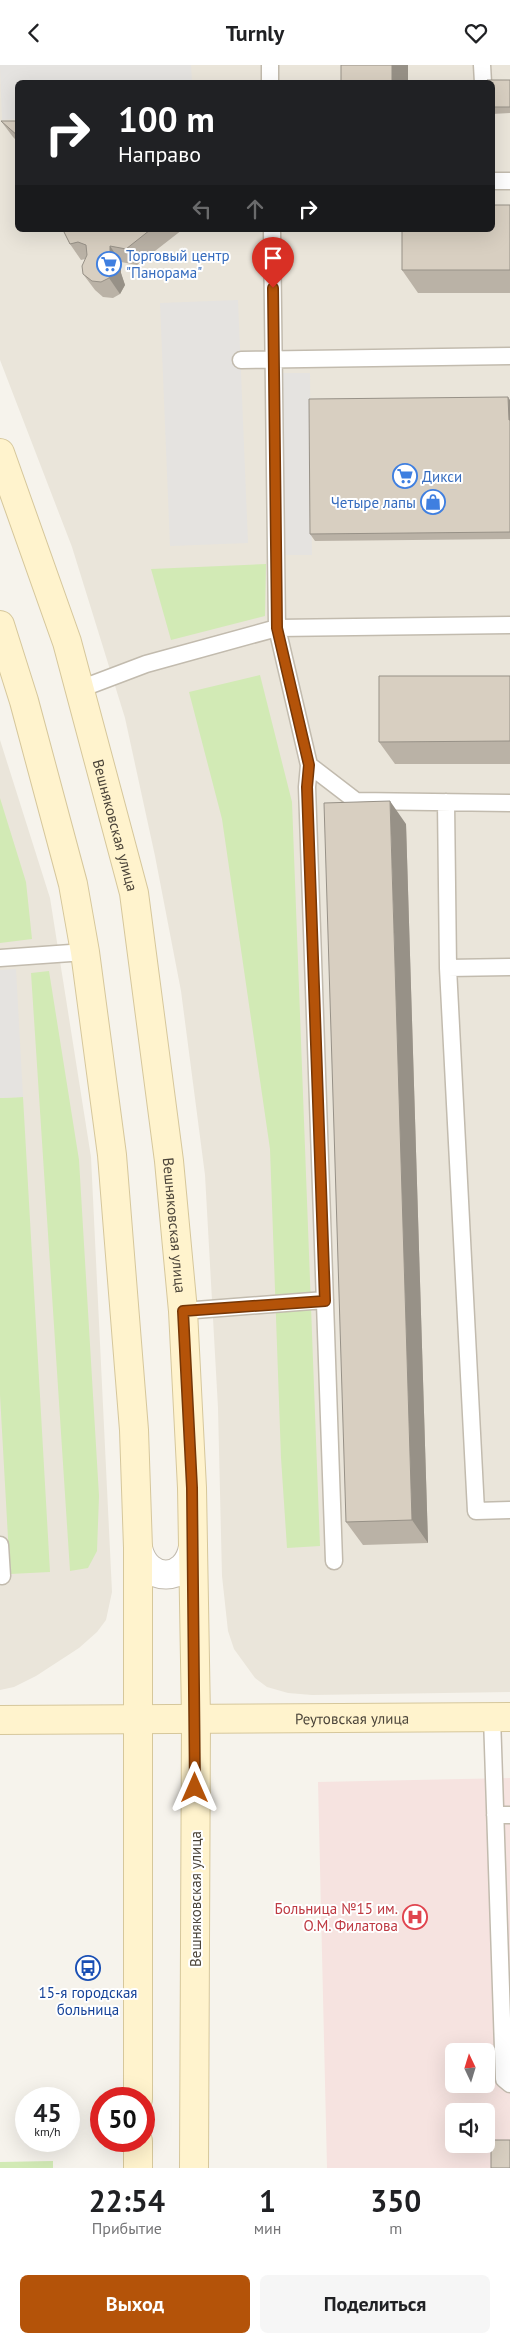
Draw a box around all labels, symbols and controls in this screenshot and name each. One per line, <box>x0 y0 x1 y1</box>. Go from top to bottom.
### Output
icon: back <box>20 19 48 47</box>
text: Turnly <box>226 19 284 47</box>
icon: heart <box>462 19 490 47</box>
text: 100 m <box>118 96 215 142</box>
icon: right <box>35 100 100 165</box>
text: Направо <box>118 140 201 168</box>
icon: left <box>188 195 216 223</box>
icon: ahead <box>241 195 269 223</box>
icon: right <box>294 195 322 223</box>
pin <box>252 237 294 288</box>
icon: arrive <box>259 244 287 272</box>
place label: Торговый центр "Панорама" <box>126 246 230 282</box>
supermarket icon: Торговый центр "Панорама" <box>96 251 122 277</box>
supermarket icon: Дикси <box>392 463 418 489</box>
place label: Дикси <box>422 467 462 486</box>
shop icon: Четыре лапы <box>420 489 446 515</box>
place label: Четыре лапы <box>331 493 416 512</box>
street label: Вешняковская улица <box>89 757 143 893</box>
street label: Вешняковская улица <box>159 1157 191 1294</box>
street label: Реутовская улица <box>295 1708 409 1728</box>
position arrow <box>168 1761 220 1813</box>
street label: Вешняковская улица <box>186 1831 205 1967</box>
place label: Больница №15 им. О.М. Филатова <box>275 1899 398 1935</box>
hospital icon: Больница №15 им. О.М. Филатова <box>402 1904 428 1930</box>
bus stop icon: 15-я городская больница <box>75 1955 101 1981</box>
place label: 15-я городская больница <box>39 1983 137 2019</box>
north arrow <box>445 2043 495 2093</box>
map controls <box>445 2043 495 2153</box>
speed limit sign: 50 <box>90 2087 155 2152</box>
text: 45 <box>33 2097 62 2129</box>
button: sound <box>445 2103 495 2153</box>
text: km/h <box>34 2124 61 2139</box>
text: 22:54 <box>89 2181 165 2220</box>
text: 1 <box>259 2181 276 2220</box>
text: 350 <box>370 2181 421 2220</box>
text: Прибытие <box>92 2218 162 2238</box>
text: мин <box>254 2218 281 2238</box>
text: m <box>389 2218 402 2238</box>
button: Выход <box>20 2275 250 2333</box>
button: Поделиться <box>260 2275 490 2333</box>

